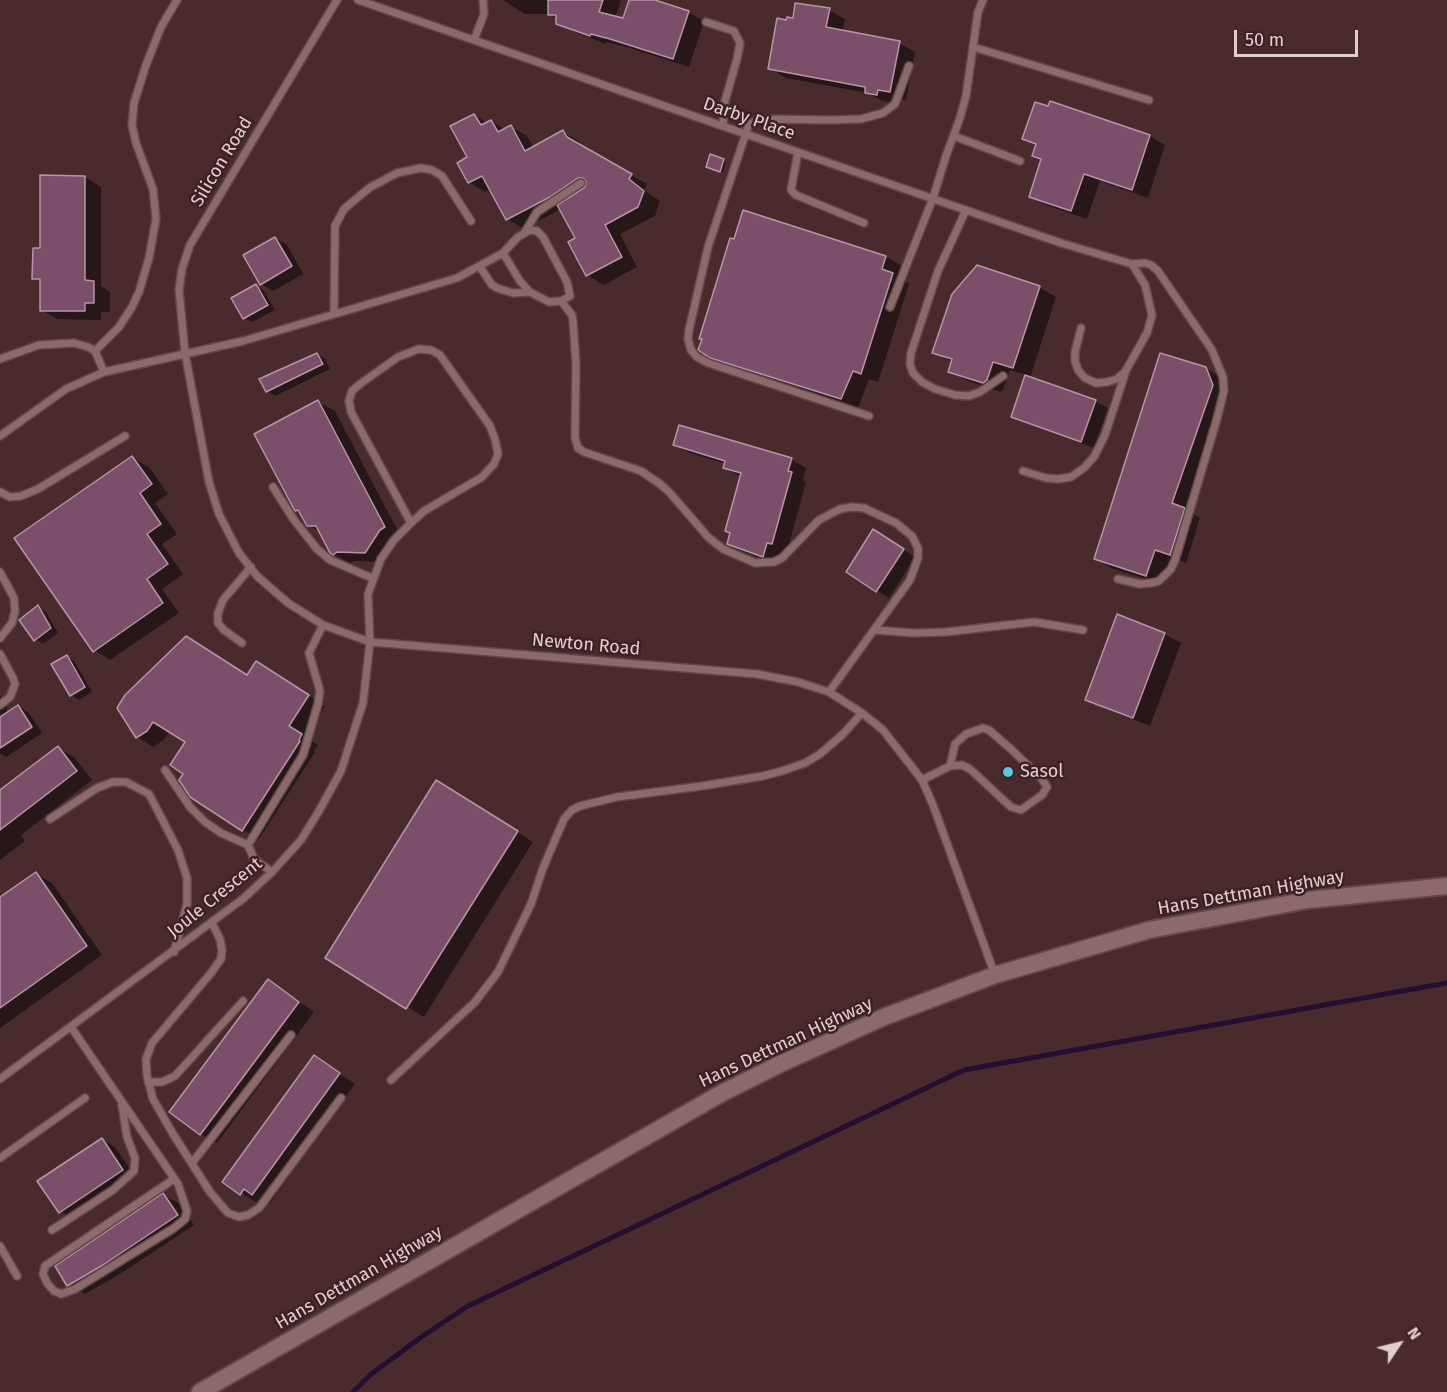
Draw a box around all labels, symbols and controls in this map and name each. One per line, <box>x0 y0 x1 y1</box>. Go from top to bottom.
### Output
scale bar <box>1237 18 1362 56</box>
text: 50 m <box>1245 29 1284 51</box>
street label: Darby Place <box>700 93 798 145</box>
street label: Silicon Road <box>187 113 257 211</box>
street label: Newton Road <box>531 630 641 660</box>
place label: Sasol <box>1020 761 1064 783</box>
marker: Sasol <box>1001 765 1015 779</box>
street label: Joule Crescent <box>163 853 267 943</box>
street label: Hans Dettman Highway <box>1156 866 1346 920</box>
street label: Hans Dettman Highway <box>696 993 876 1093</box>
street label: Hans Dettman Highway <box>272 1221 446 1335</box>
north arrow <box>1369 1314 1429 1374</box>
text: N <box>1403 1324 1425 1343</box>

